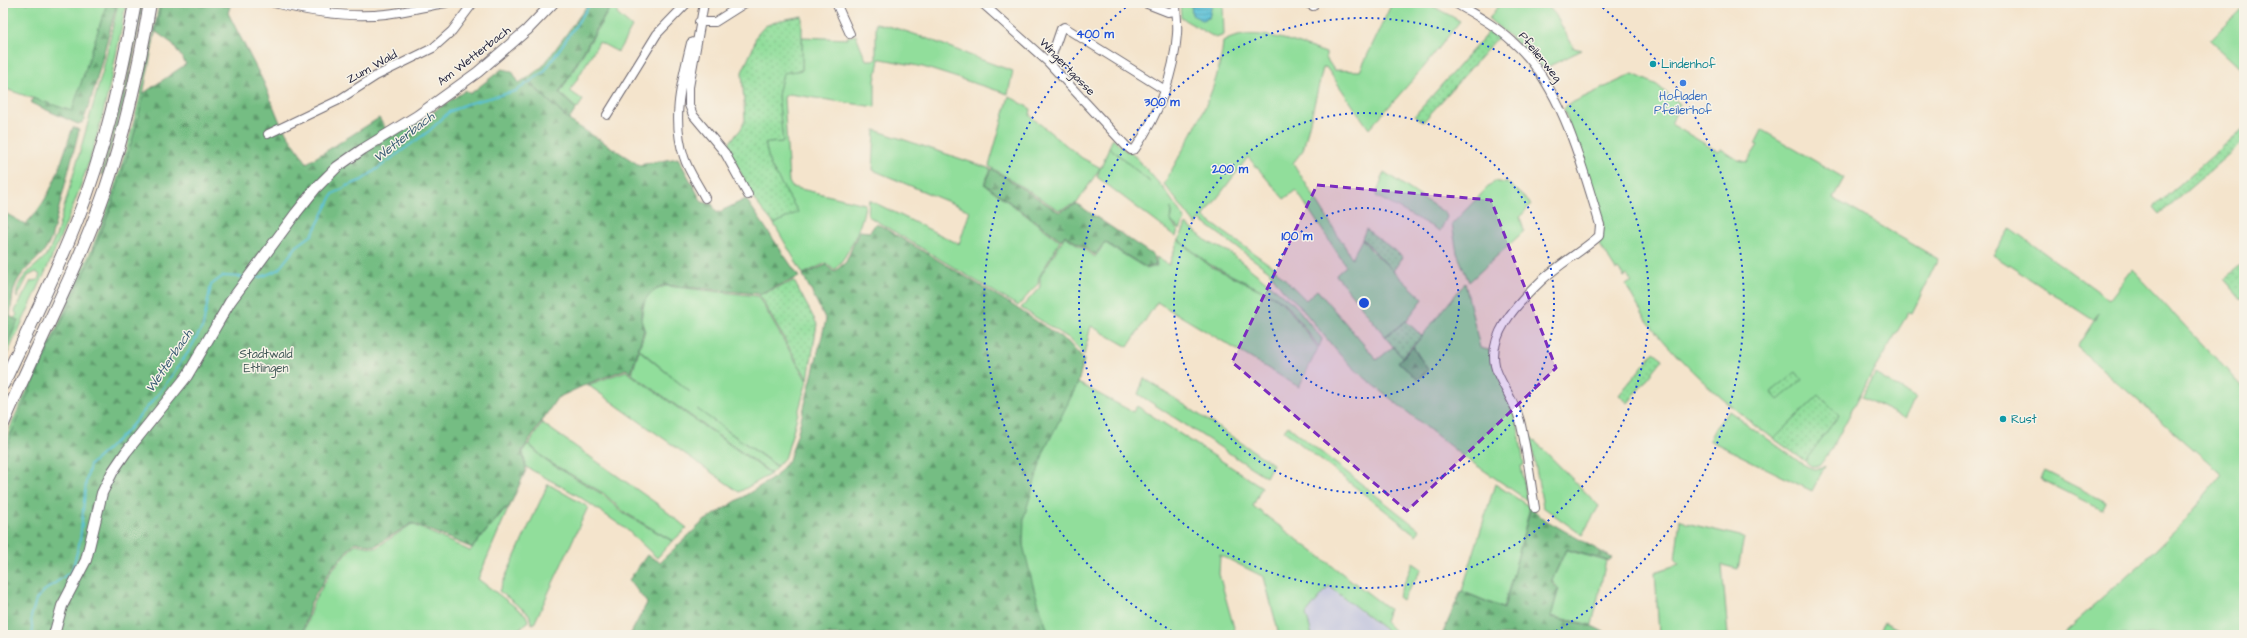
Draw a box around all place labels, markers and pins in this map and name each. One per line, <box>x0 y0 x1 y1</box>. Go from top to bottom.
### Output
place label: Lindenhof <box>1661 56 1716 73</box>
marker: Lindenhof <box>1648 59 1658 69</box>
marker: Hofladen Pfeilerhof <box>1678 78 1688 88</box>
place label: Hofladen Pfeilerhof <box>1654 88 1713 119</box>
centre of rings <box>1357 296 1371 310</box>
place label: Rust <box>2011 411 2037 428</box>
marker: Rust <box>1998 414 2008 424</box>

